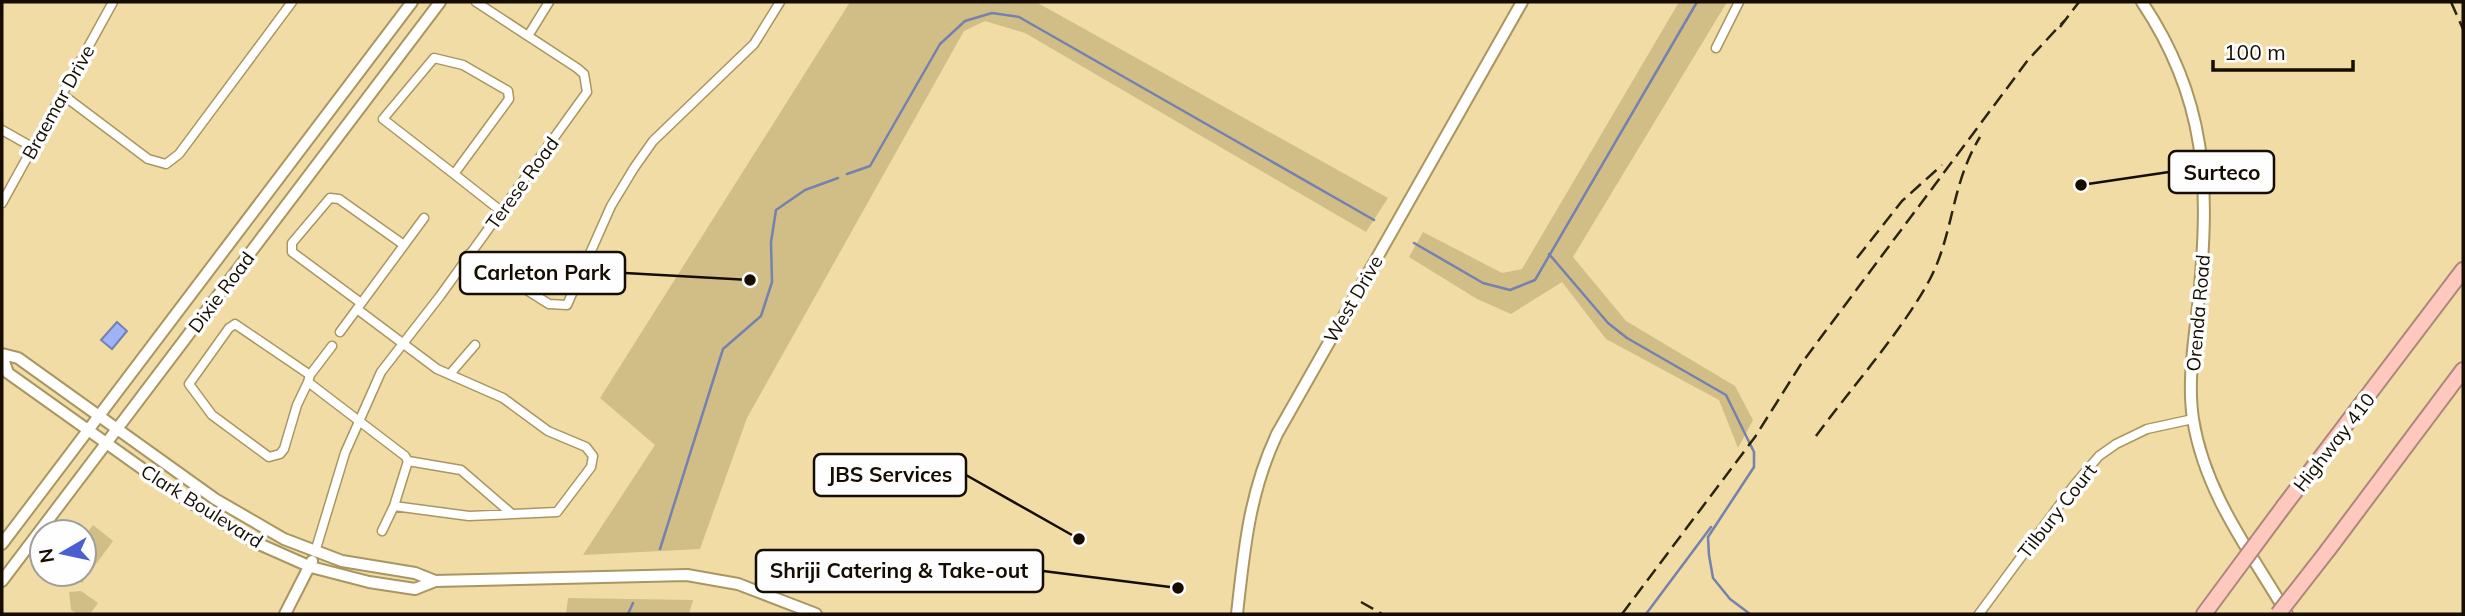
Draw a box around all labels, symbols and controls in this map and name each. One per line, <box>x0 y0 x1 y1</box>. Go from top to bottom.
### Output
scale bar <box>2213 28 2353 72</box>
text: 100 m <box>2224 39 2286 65</box>
street label: Braemar Drive <box>17 41 99 163</box>
street label: Terese Road <box>480 132 564 234</box>
callout: Surteco <box>2169 151 2274 193</box>
text: Surteco <box>2183 159 2261 185</box>
street label: Dixie Road <box>183 247 259 337</box>
street label: West Drive <box>1318 251 1388 347</box>
callout: Carleton Park <box>460 252 625 294</box>
street label: Orenda Road <box>2181 254 2215 372</box>
text: Carleton Park <box>473 259 611 285</box>
street label: Highway 410 <box>2288 388 2380 496</box>
callout: JBS Services <box>814 454 966 496</box>
street label: Clark Boulevard <box>136 459 268 553</box>
street label: Tilbury Court <box>2013 459 2102 563</box>
text: JBS Services <box>828 461 952 487</box>
north arrow <box>28 518 98 588</box>
text: N <box>33 547 59 565</box>
callout: Shriji Catering & Take-out <box>756 550 1043 592</box>
text: Shriji Catering & Take-out <box>770 557 1028 583</box>

